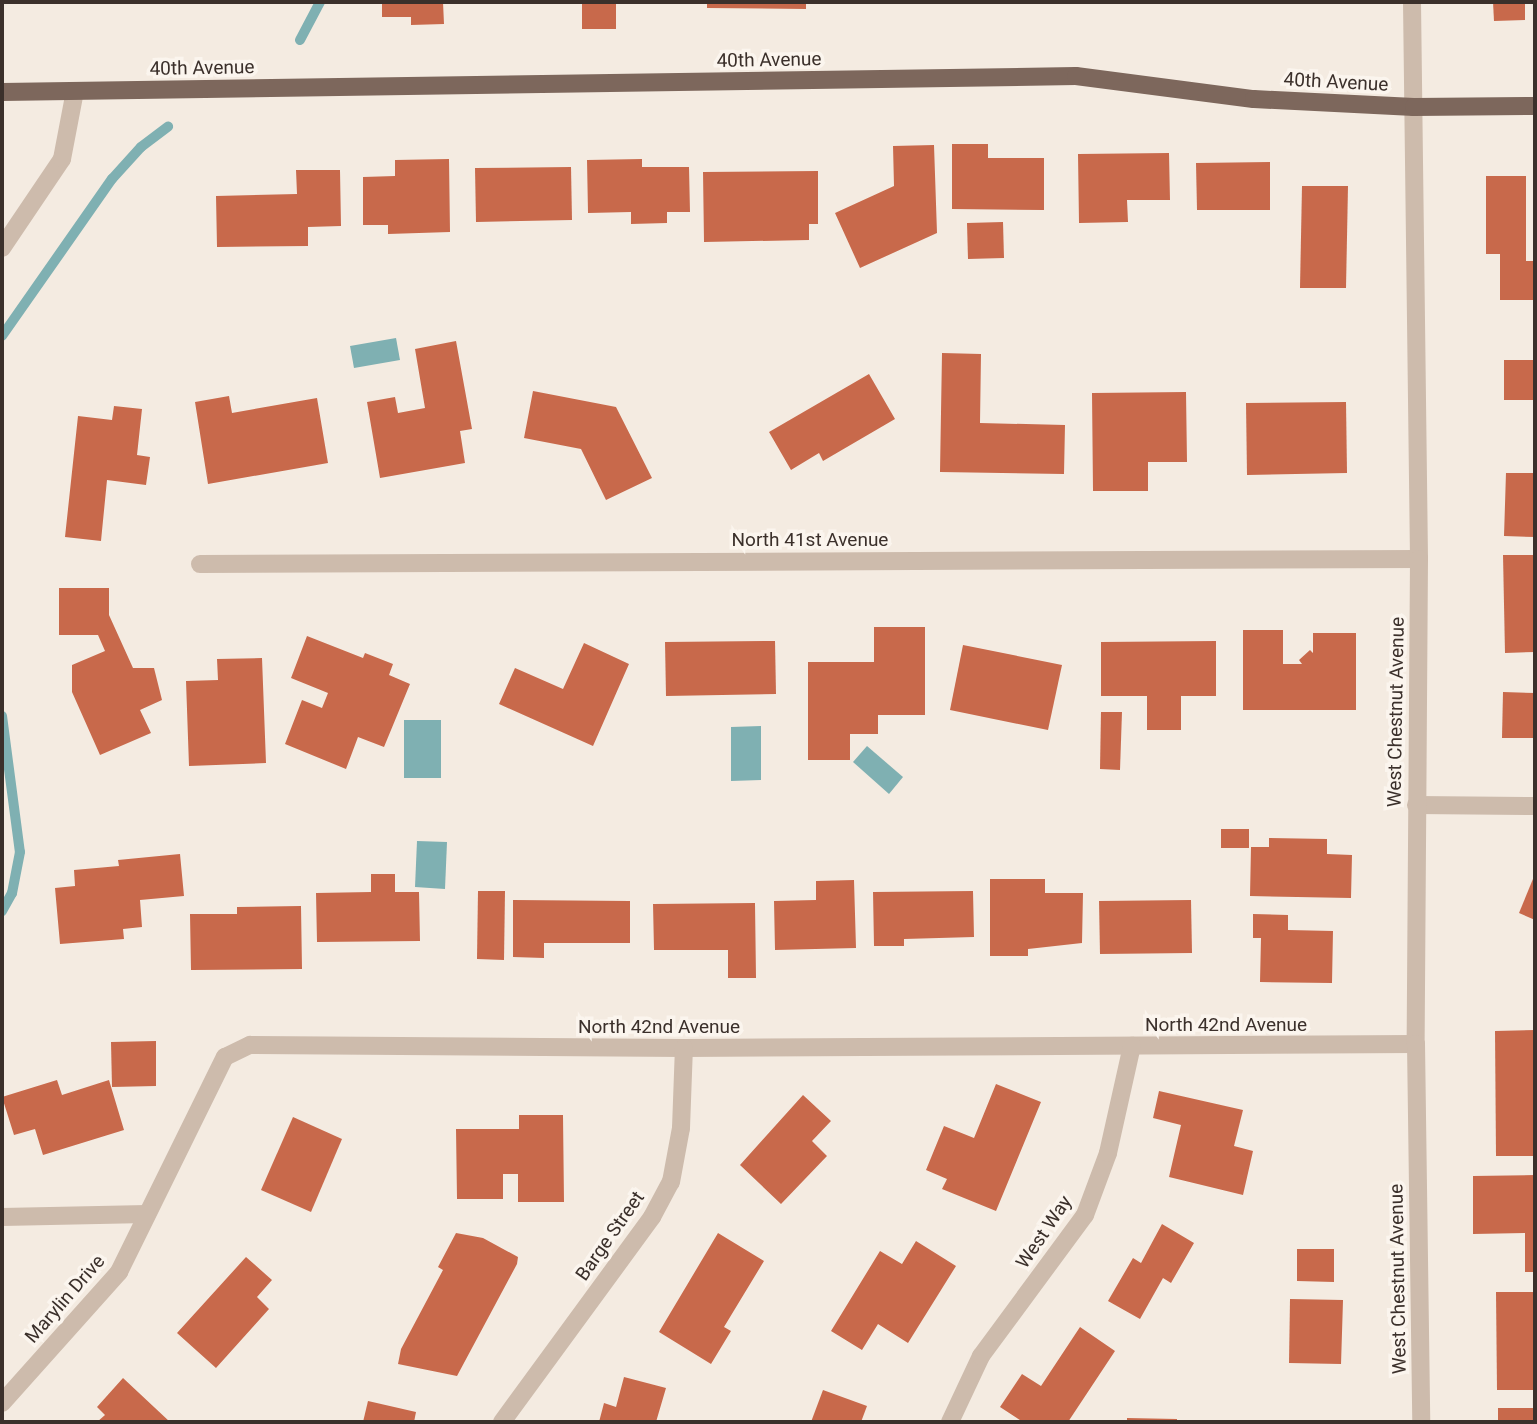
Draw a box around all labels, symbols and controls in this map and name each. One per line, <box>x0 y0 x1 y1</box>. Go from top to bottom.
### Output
street label: 40th Avenue <box>716 48 822 72</box>
street label: 40th Avenue <box>149 56 255 80</box>
street label: 40th Avenue <box>1283 68 1389 96</box>
street label: North 41st Avenue <box>732 529 888 551</box>
street label: West Chestnut Avenue <box>1383 617 1409 807</box>
street label: North 42nd Avenue <box>1145 1014 1307 1036</box>
street label: North 42nd Avenue <box>578 1016 740 1038</box>
street label: West Chestnut Avenue <box>1385 1184 1411 1374</box>
street label: Barge Street <box>571 1187 649 1285</box>
street label: West Way <box>1011 1191 1077 1273</box>
street label: Marylin Drive <box>20 1250 110 1348</box>

